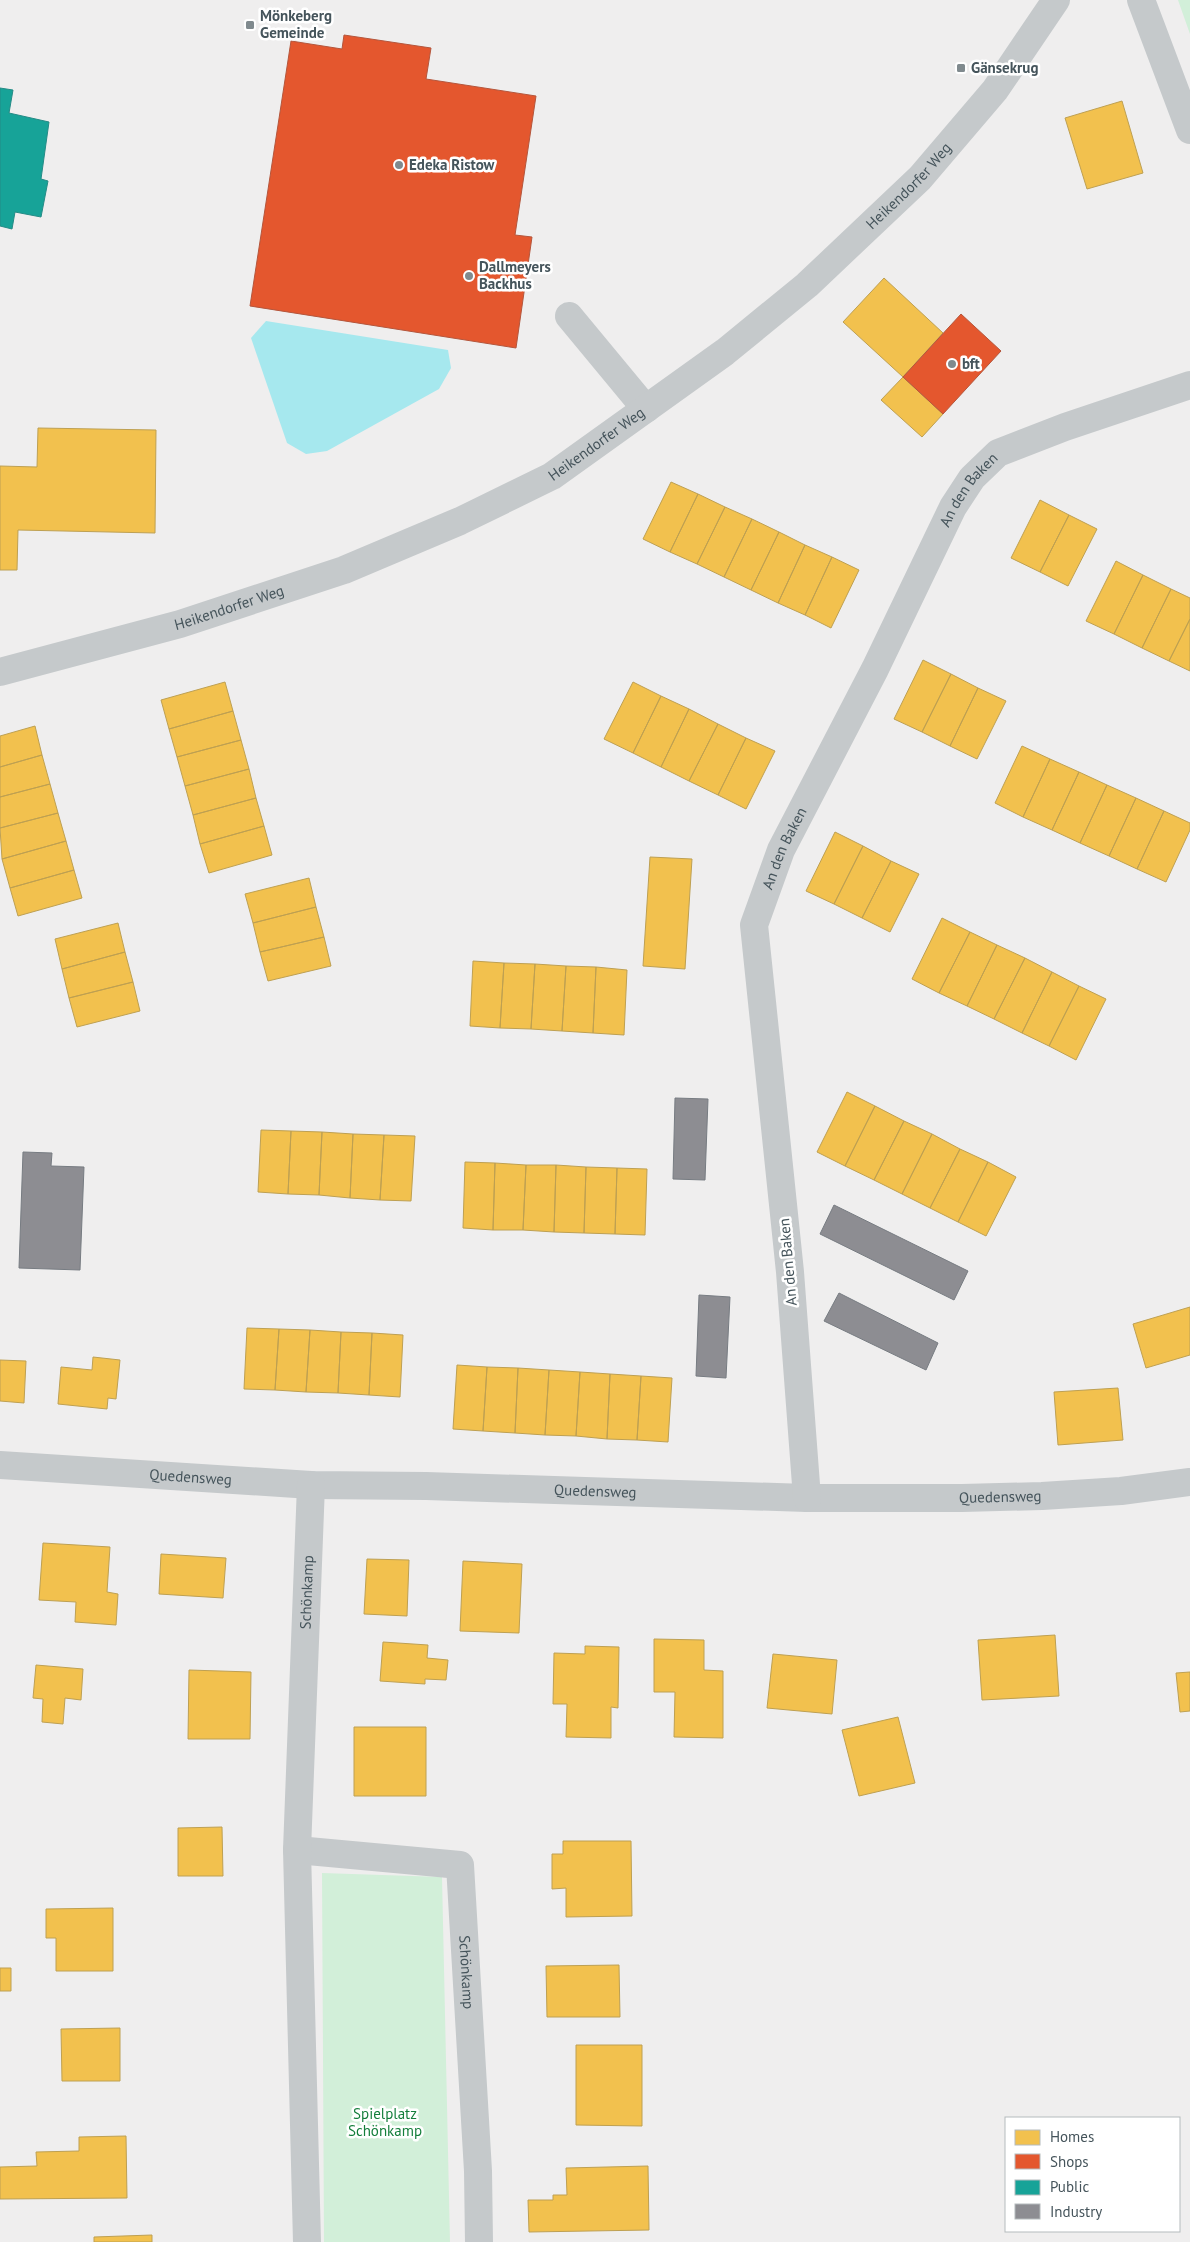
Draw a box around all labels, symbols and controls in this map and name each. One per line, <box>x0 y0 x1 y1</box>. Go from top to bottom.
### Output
place label: Mönkeberg Gemeinde <box>260 6 332 42</box>
marker: Mönkeberg Gemeinde <box>244 19 256 31</box>
place label: Gänsekrug <box>971 58 1038 77</box>
marker: Gänsekrug <box>955 62 967 74</box>
street label: Heikendorfer Weg <box>862 138 955 233</box>
place label: Edeka Ristow <box>409 155 495 174</box>
marker: Edeka Ristow <box>393 159 405 171</box>
place label: Dallmeyers Backhus <box>479 257 551 293</box>
marker: Dallmeyers Backhus <box>463 270 475 282</box>
place label: bft <box>962 354 981 373</box>
marker: bft <box>946 358 958 370</box>
street label: Heikendorfer Weg <box>544 403 648 485</box>
street label: An den Baken <box>935 448 1002 530</box>
street label: Heikendorfer Weg <box>172 580 286 634</box>
street label: An den Baken <box>758 804 811 892</box>
street label: An den Baken <box>774 1217 801 1307</box>
street label: Quedensweg <box>149 1465 232 1489</box>
street label: Quedensweg <box>554 1480 637 1502</box>
street label: Quedensweg <box>959 1486 1042 1507</box>
street label: Schönkamp <box>295 1555 317 1630</box>
street label: Schönkamp <box>455 1935 478 2010</box>
park label: Spielplatz Schönkamp <box>348 2104 422 2140</box>
legend <box>1005 2117 1180 2232</box>
text: Homes <box>1050 2127 1094 2146</box>
text: Shops <box>1050 2152 1089 2171</box>
text: Public <box>1050 2177 1089 2196</box>
text: Industry <box>1050 2202 1102 2221</box>

